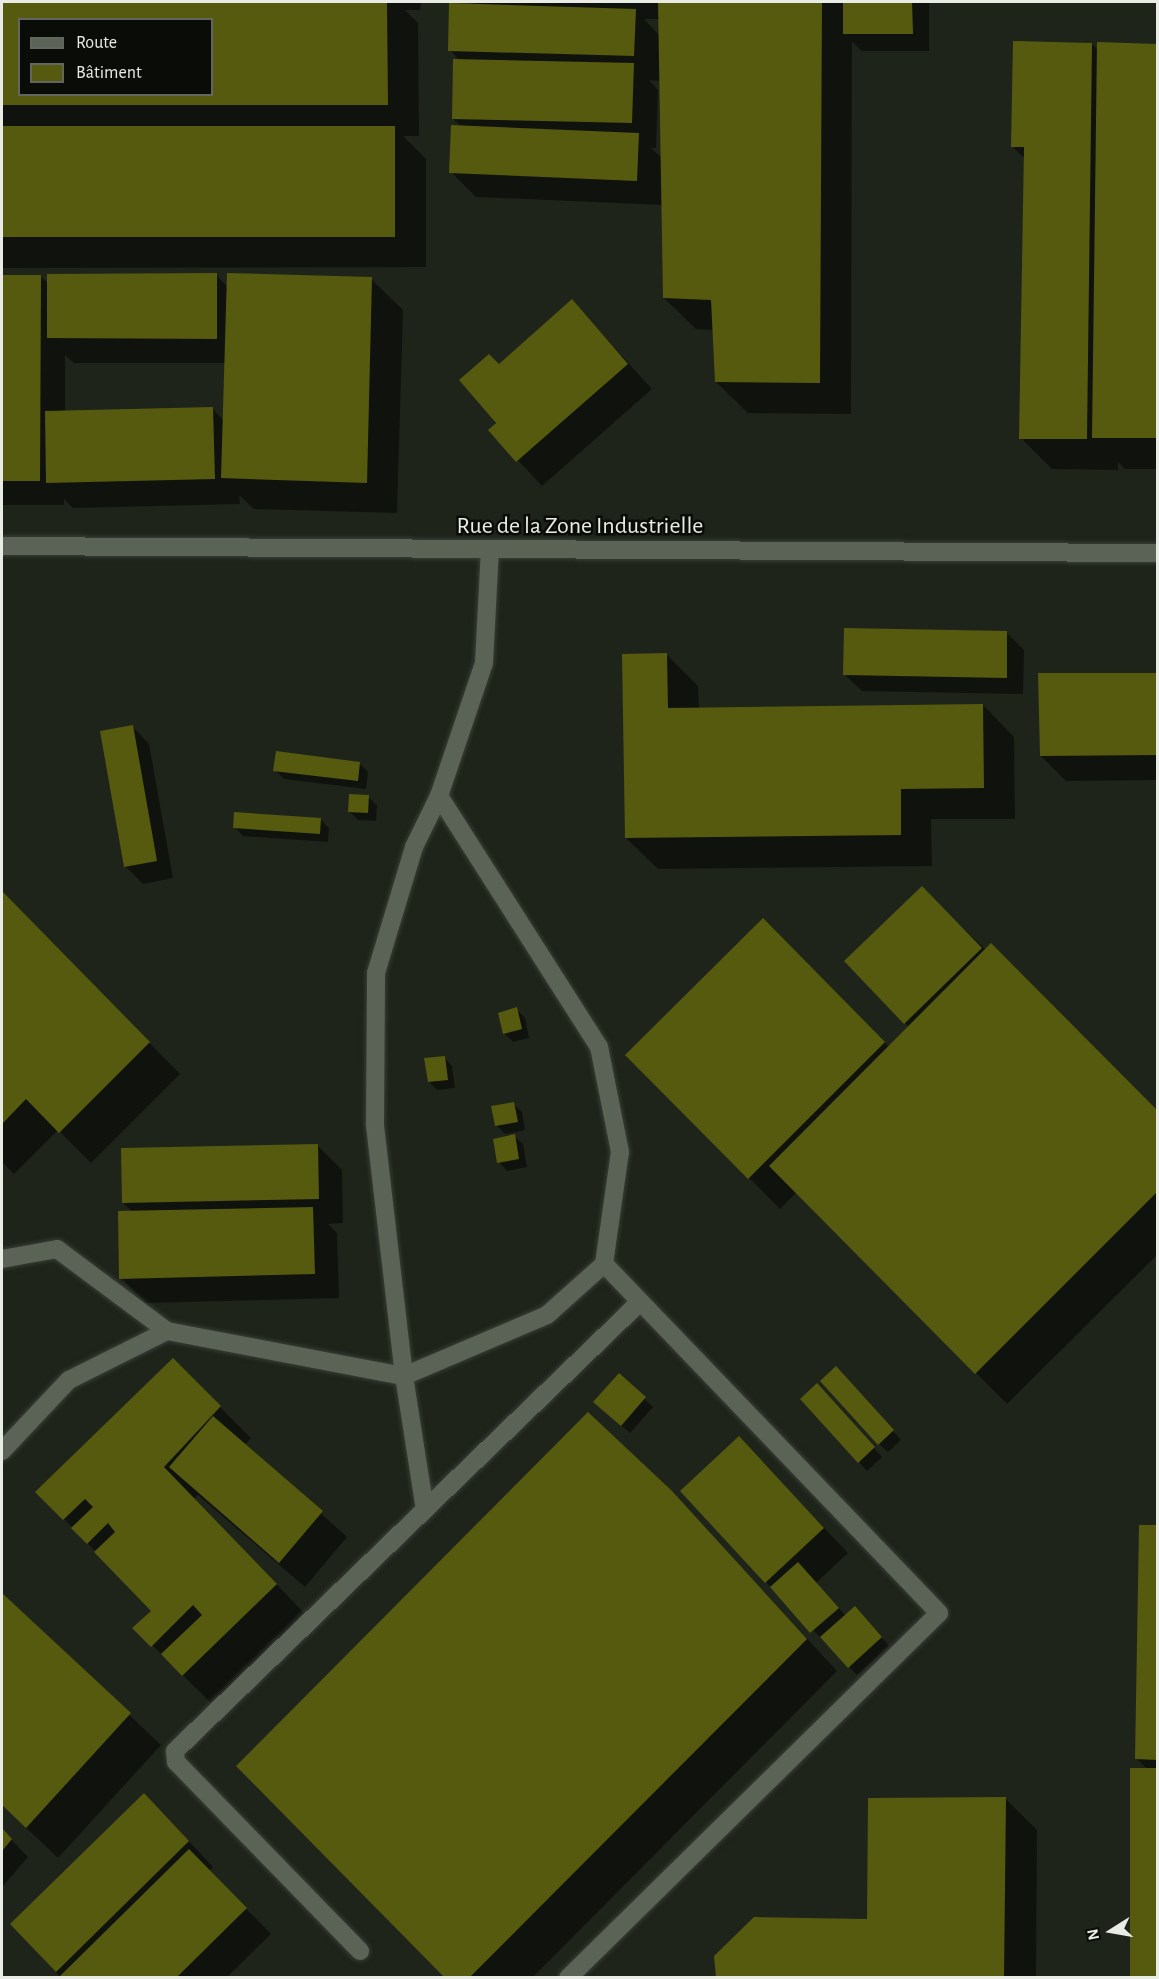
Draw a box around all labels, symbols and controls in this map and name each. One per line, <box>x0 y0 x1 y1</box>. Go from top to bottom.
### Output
legend <box>18 18 213 96</box>
text: Route <box>76 34 117 52</box>
text: Bâtiment <box>76 64 142 82</box>
street label: Rue de la Zone Industrielle <box>457 513 703 541</box>
north arrow <box>1081 1901 1141 1961</box>
text: N <box>1084 1927 1102 1941</box>

